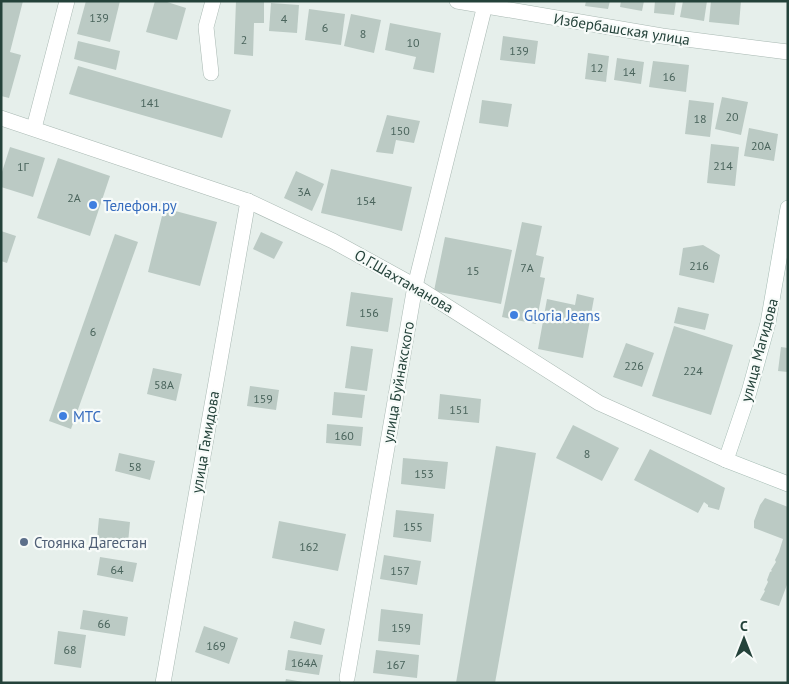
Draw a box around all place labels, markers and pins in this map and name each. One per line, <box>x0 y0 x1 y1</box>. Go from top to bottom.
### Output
place label: Телефон.ру <box>103 196 177 215</box>
marker: Телефон.ру <box>87 199 99 211</box>
place label: Gloria Jeans <box>524 306 600 325</box>
marker: Gloria Jeans <box>508 309 520 321</box>
place label: МТС <box>73 407 101 426</box>
marker: МТС <box>57 410 69 422</box>
place label: Стоянка Дагестан <box>34 533 147 552</box>
marker: Стоянка Дагестан <box>18 536 30 548</box>

